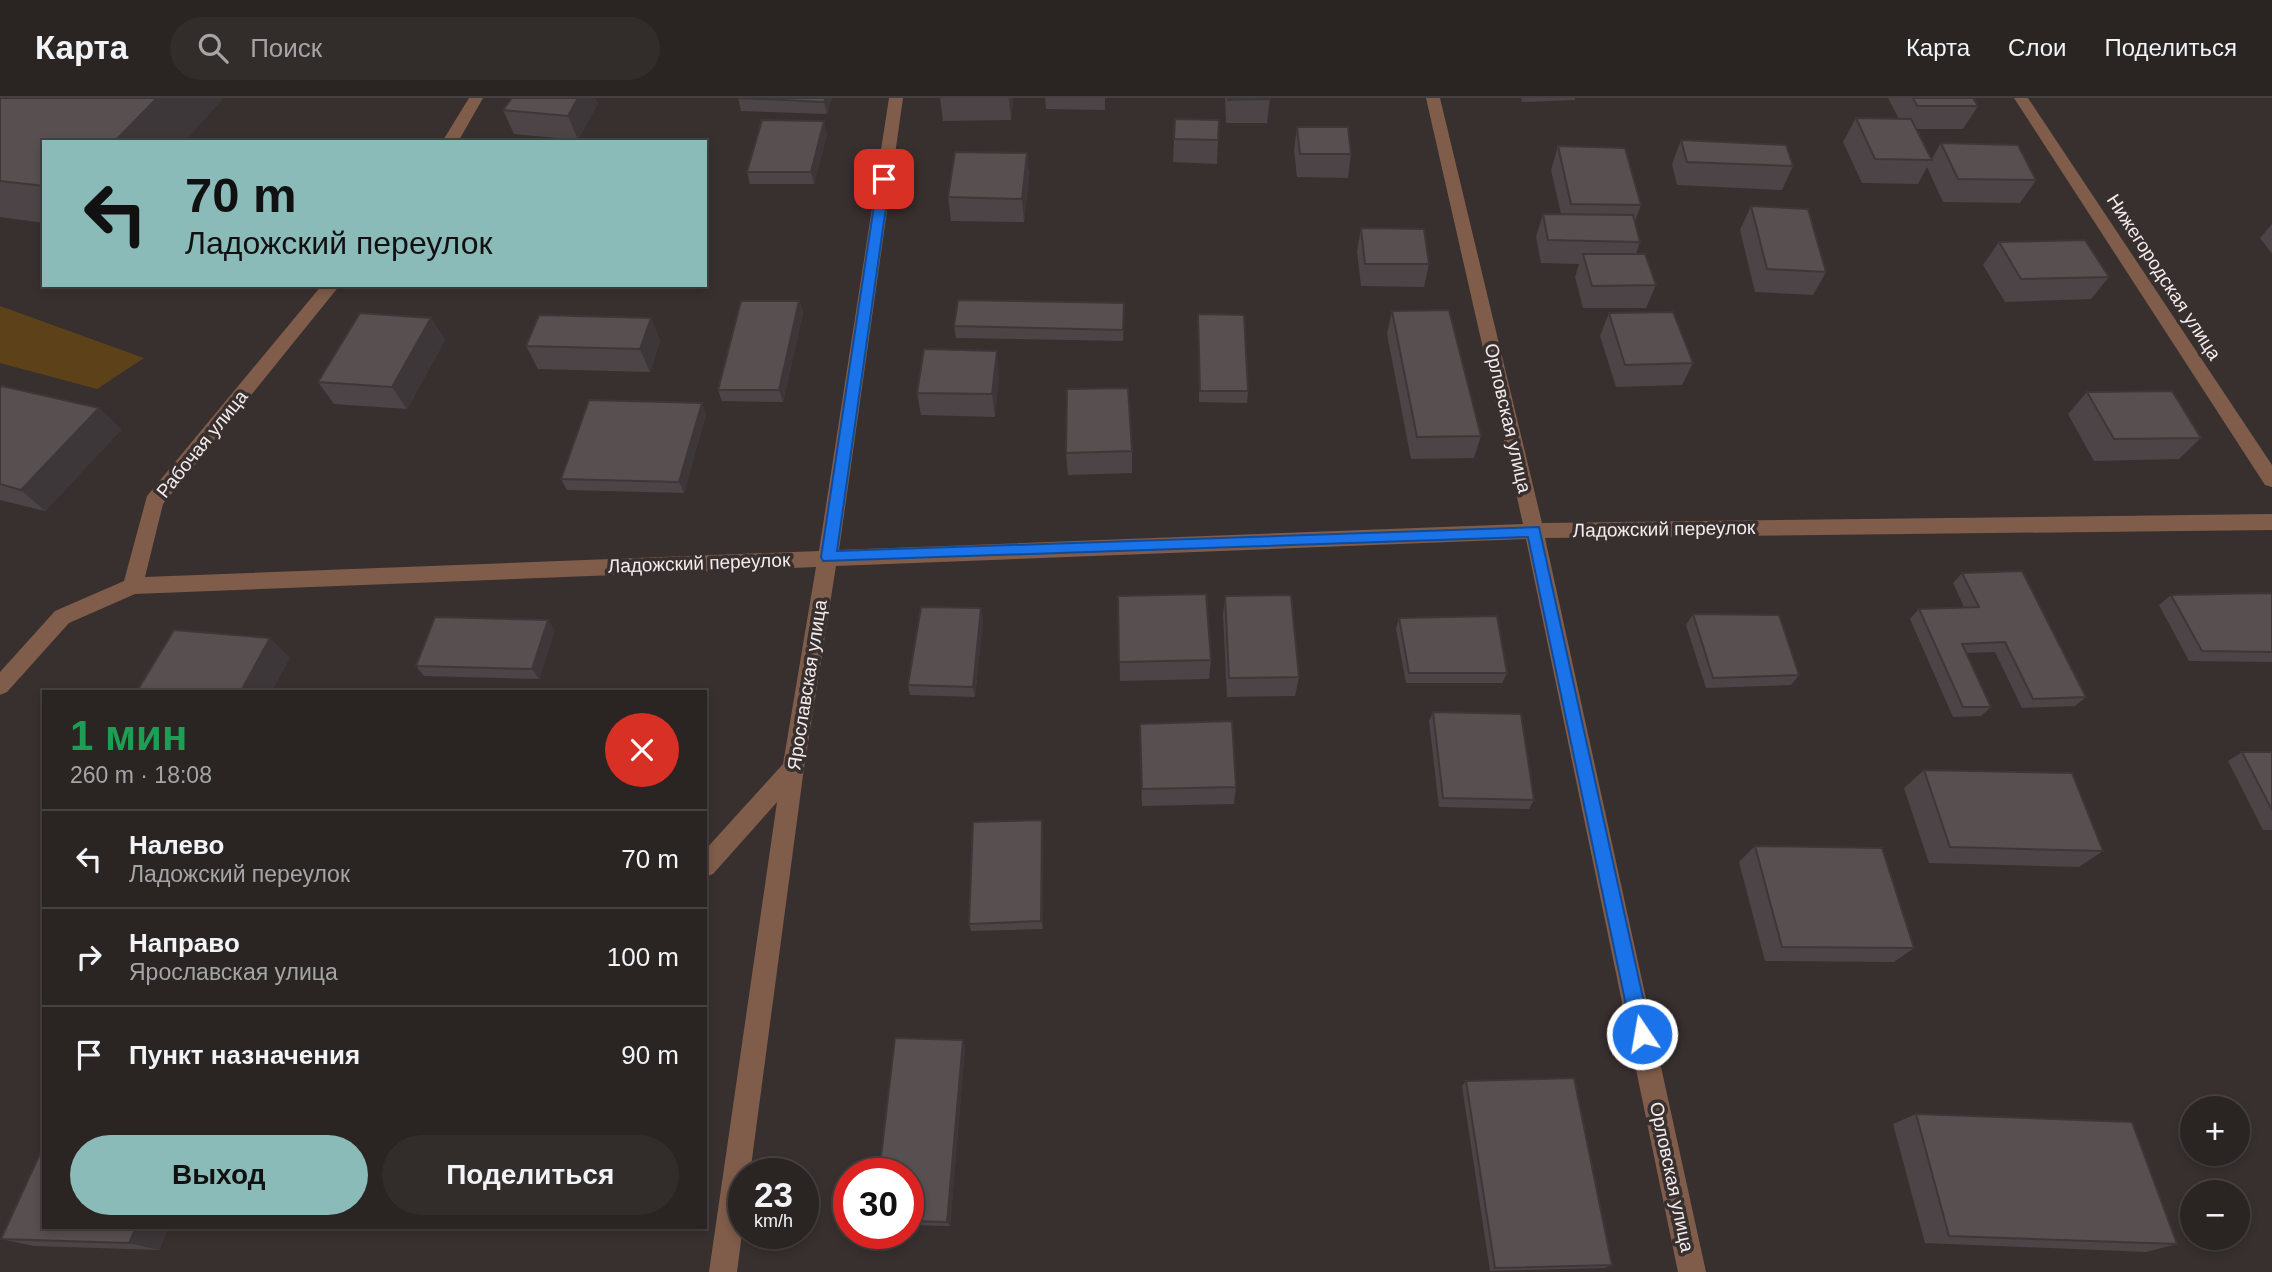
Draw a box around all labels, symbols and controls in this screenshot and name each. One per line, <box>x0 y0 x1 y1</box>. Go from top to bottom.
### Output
search box <box>170 17 660 80</box>
text: Карта <box>35 29 128 66</box>
icon: search <box>194 29 232 67</box>
text: Поиск <box>250 33 322 63</box>
text: Карта <box>1906 34 1970 61</box>
text: Слои <box>2008 34 2066 61</box>
text: Поделиться <box>2104 34 2237 61</box>
pin <box>854 149 914 209</box>
icon: arrive <box>865 160 903 198</box>
icon: left <box>70 168 161 259</box>
text: 70 m <box>185 168 297 222</box>
street label: Нижегородская улица <box>2103 190 2226 364</box>
text: Ладожский переулок <box>185 225 492 261</box>
street label: Орловская улица <box>1481 341 1536 495</box>
street label: Рабочая улица <box>152 386 252 502</box>
street label: Ладожский переулок <box>1573 517 1756 541</box>
street label: Ладожский переулок <box>607 549 791 577</box>
street label: Ярославская улица <box>783 598 831 772</box>
text: 1 мин <box>70 712 187 759</box>
button: close <box>605 713 679 787</box>
text: 260 m · 18:08 <box>70 762 212 788</box>
text: Налево <box>129 830 224 860</box>
icon: left <box>70 840 108 878</box>
text: 70 m <box>621 844 679 874</box>
text: Ладожский переулок <box>129 861 350 887</box>
text: Направо <box>129 928 240 958</box>
icon: right <box>70 938 108 976</box>
text: 100 m <box>607 942 679 972</box>
text: Ярославская улица <box>129 959 338 985</box>
position arrow <box>1605 997 1679 1071</box>
icon: arrive <box>70 1036 108 1074</box>
text: Пункт назначения <box>129 1040 360 1070</box>
text: 90 m <box>621 1040 679 1070</box>
map controls <box>2180 1096 2250 1250</box>
button: + <box>2180 1096 2250 1166</box>
street label: Орловская улица <box>1646 1100 1698 1254</box>
button: Выход <box>70 1135 368 1215</box>
button: Поделиться <box>382 1135 679 1215</box>
speed limit sign: 30 <box>833 1158 924 1249</box>
text: 23 <box>754 1175 793 1214</box>
button: − <box>2180 1180 2250 1250</box>
text: km/h <box>754 1211 793 1231</box>

